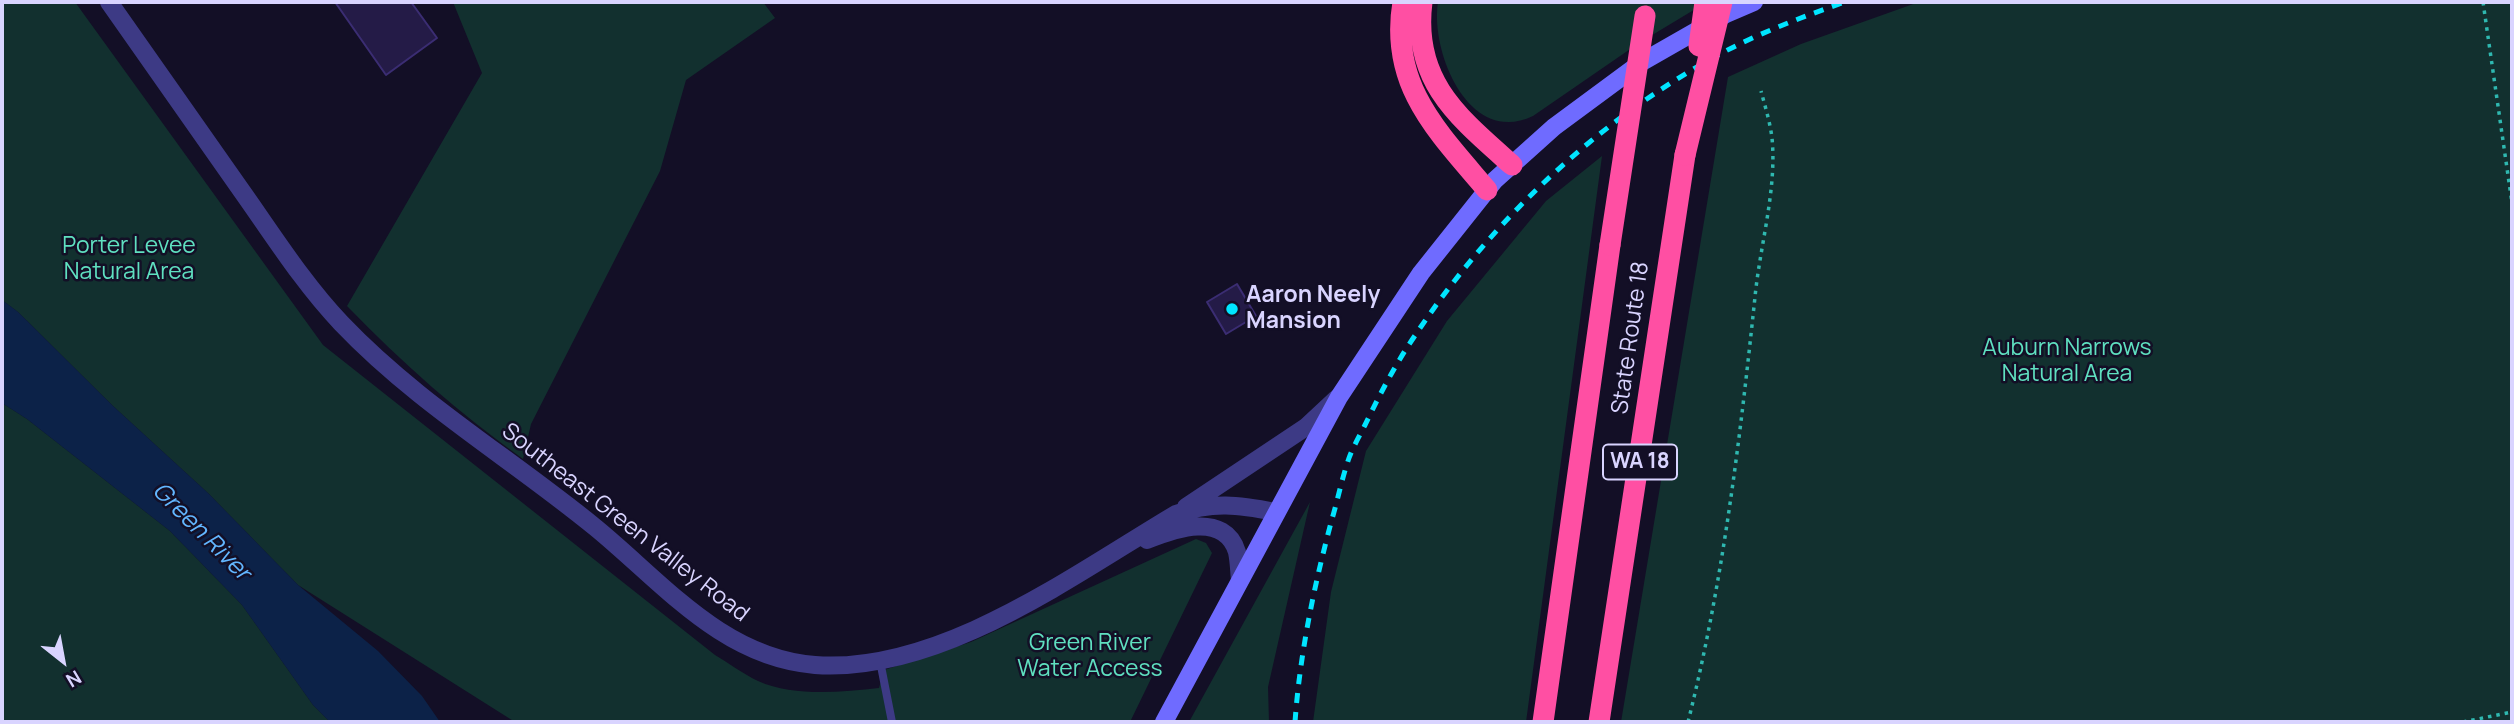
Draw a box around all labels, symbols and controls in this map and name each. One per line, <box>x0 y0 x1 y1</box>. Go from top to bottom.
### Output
park label: Porter Levee Natural Area <box>62 233 196 287</box>
street label: State Route 18 <box>1607 260 1655 416</box>
place label: Aaron Neely Mansion <box>1246 282 1380 336</box>
marker: Aaron Neely Mansion <box>1224 301 1240 317</box>
park label: Auburn Narrows Natural Area <box>1982 335 2152 389</box>
street label: Southeast Green Valley Road <box>496 418 754 628</box>
road number: WA 18 <box>1603 444 1677 480</box>
water label: Green River <box>146 477 256 587</box>
north arrow <box>28 626 98 696</box>
park label: Green River Water Access <box>1017 630 1163 684</box>
text: N <box>61 664 86 694</box>

